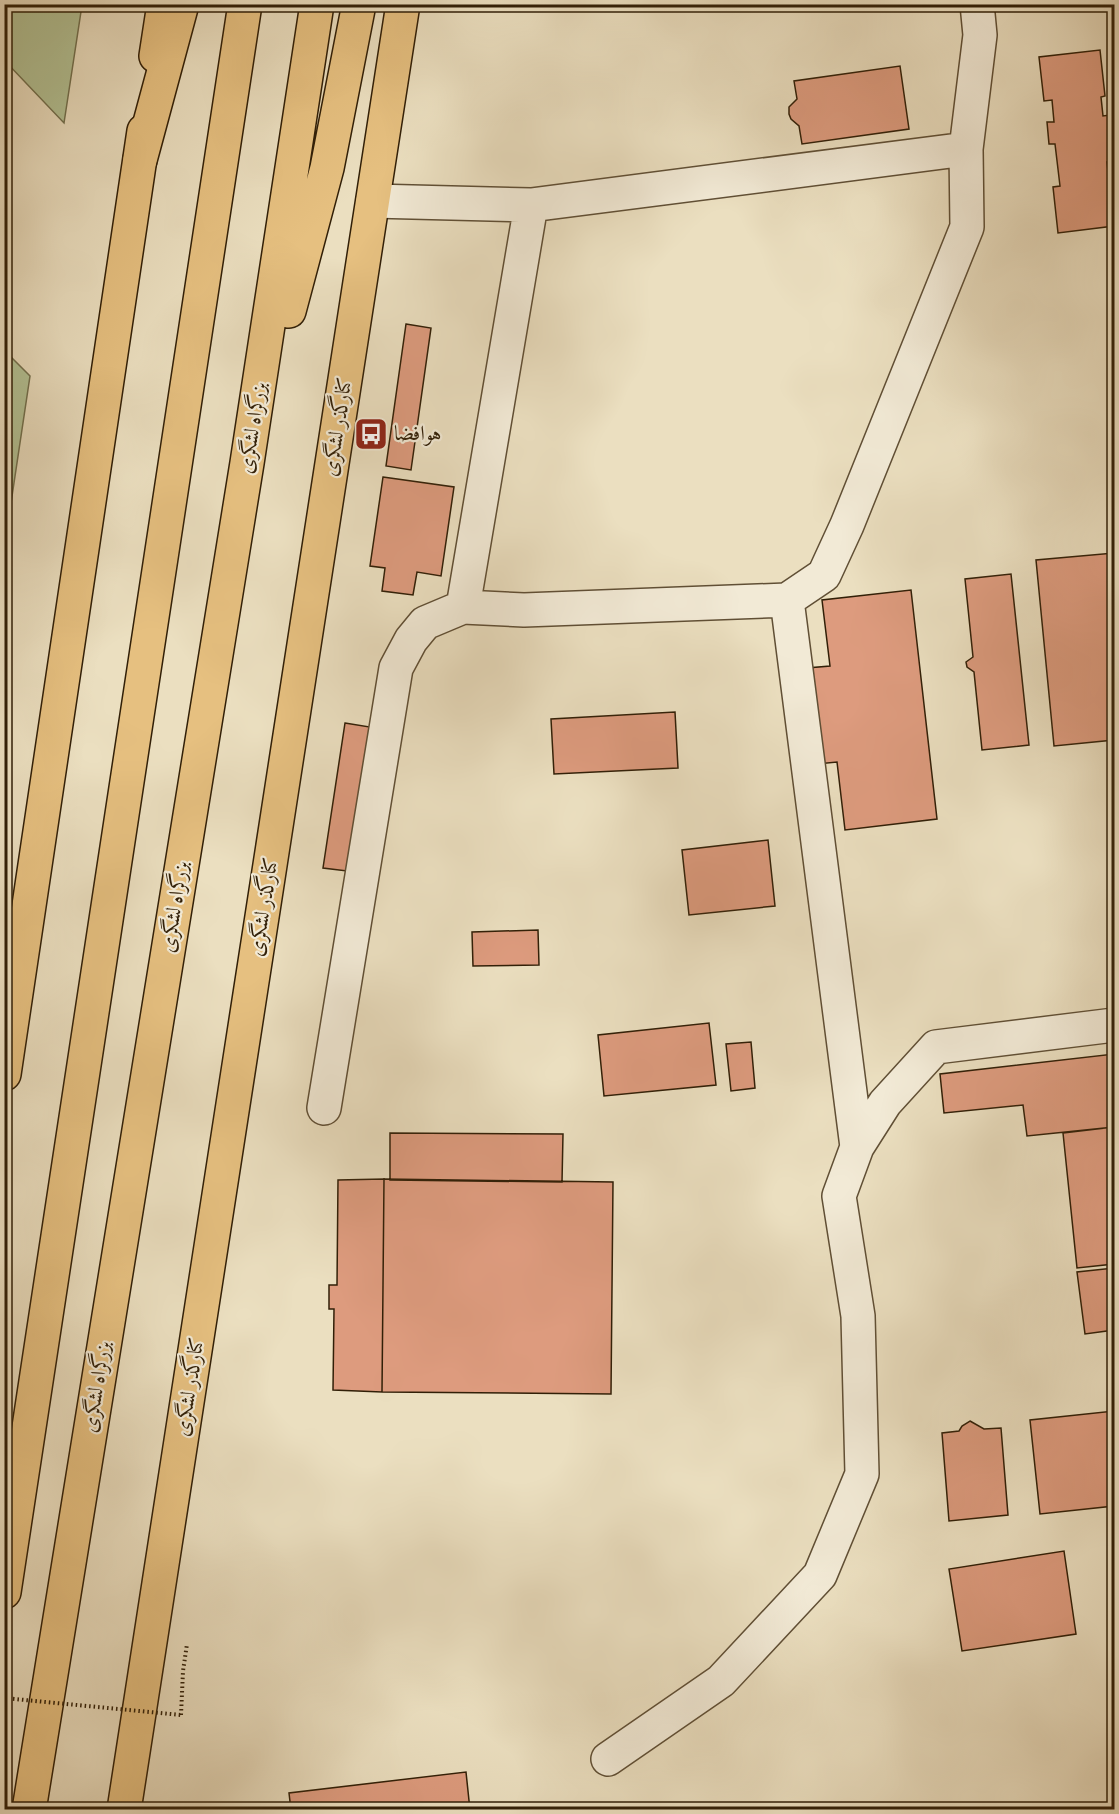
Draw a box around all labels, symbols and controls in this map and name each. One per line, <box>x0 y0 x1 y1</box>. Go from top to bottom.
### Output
street label: کنارگذر لشگری <box>314 375 359 478</box>
street label: بزرگراه لشگری <box>231 380 273 476</box>
bus stop icon: هوافضا <box>353 416 389 452</box>
place label: هوافضا <box>394 421 441 447</box>
street label: کنارگذر لشگری <box>240 855 285 958</box>
street label: بزرگراه لشگری <box>153 859 195 955</box>
street label: کنارگذر لشگری <box>166 1335 211 1438</box>
street label: بزرگراه لشگری <box>75 1339 117 1435</box>

